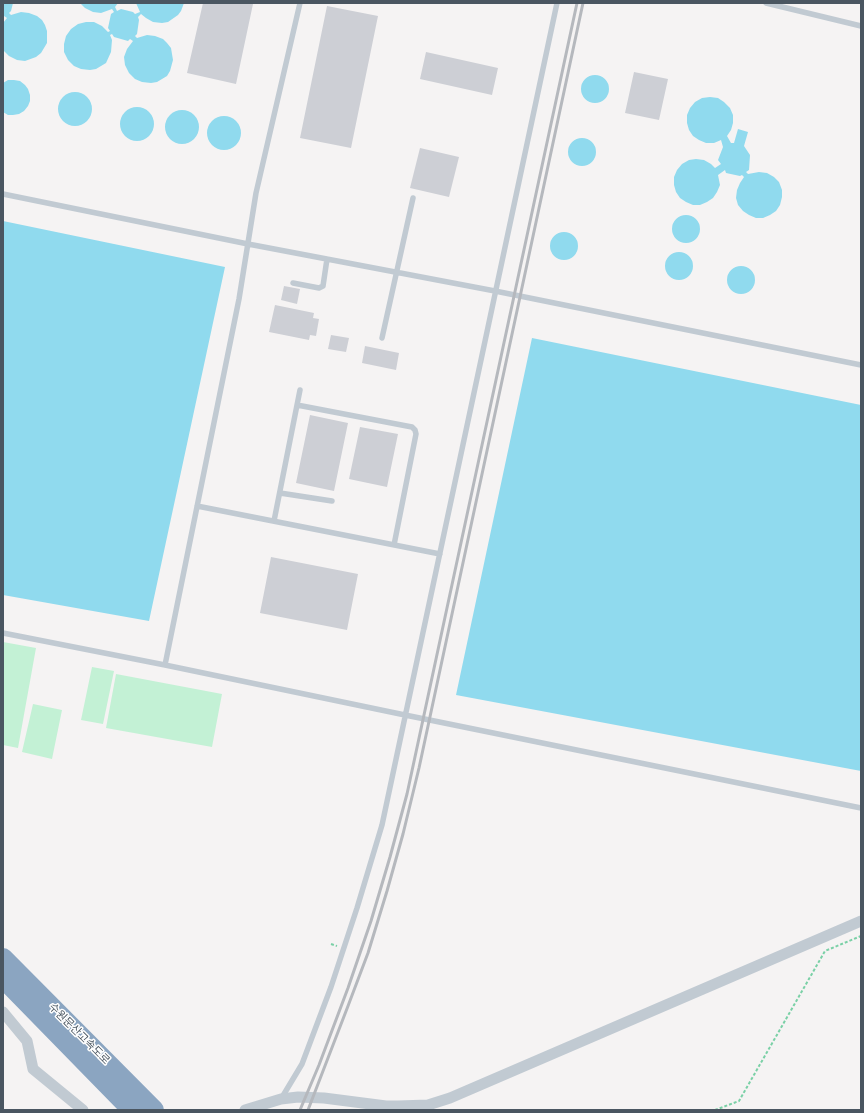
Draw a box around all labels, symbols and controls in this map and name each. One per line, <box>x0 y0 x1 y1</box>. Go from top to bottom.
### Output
street label: 수원문산고속도로 <box>46 1001 112 1067</box>

